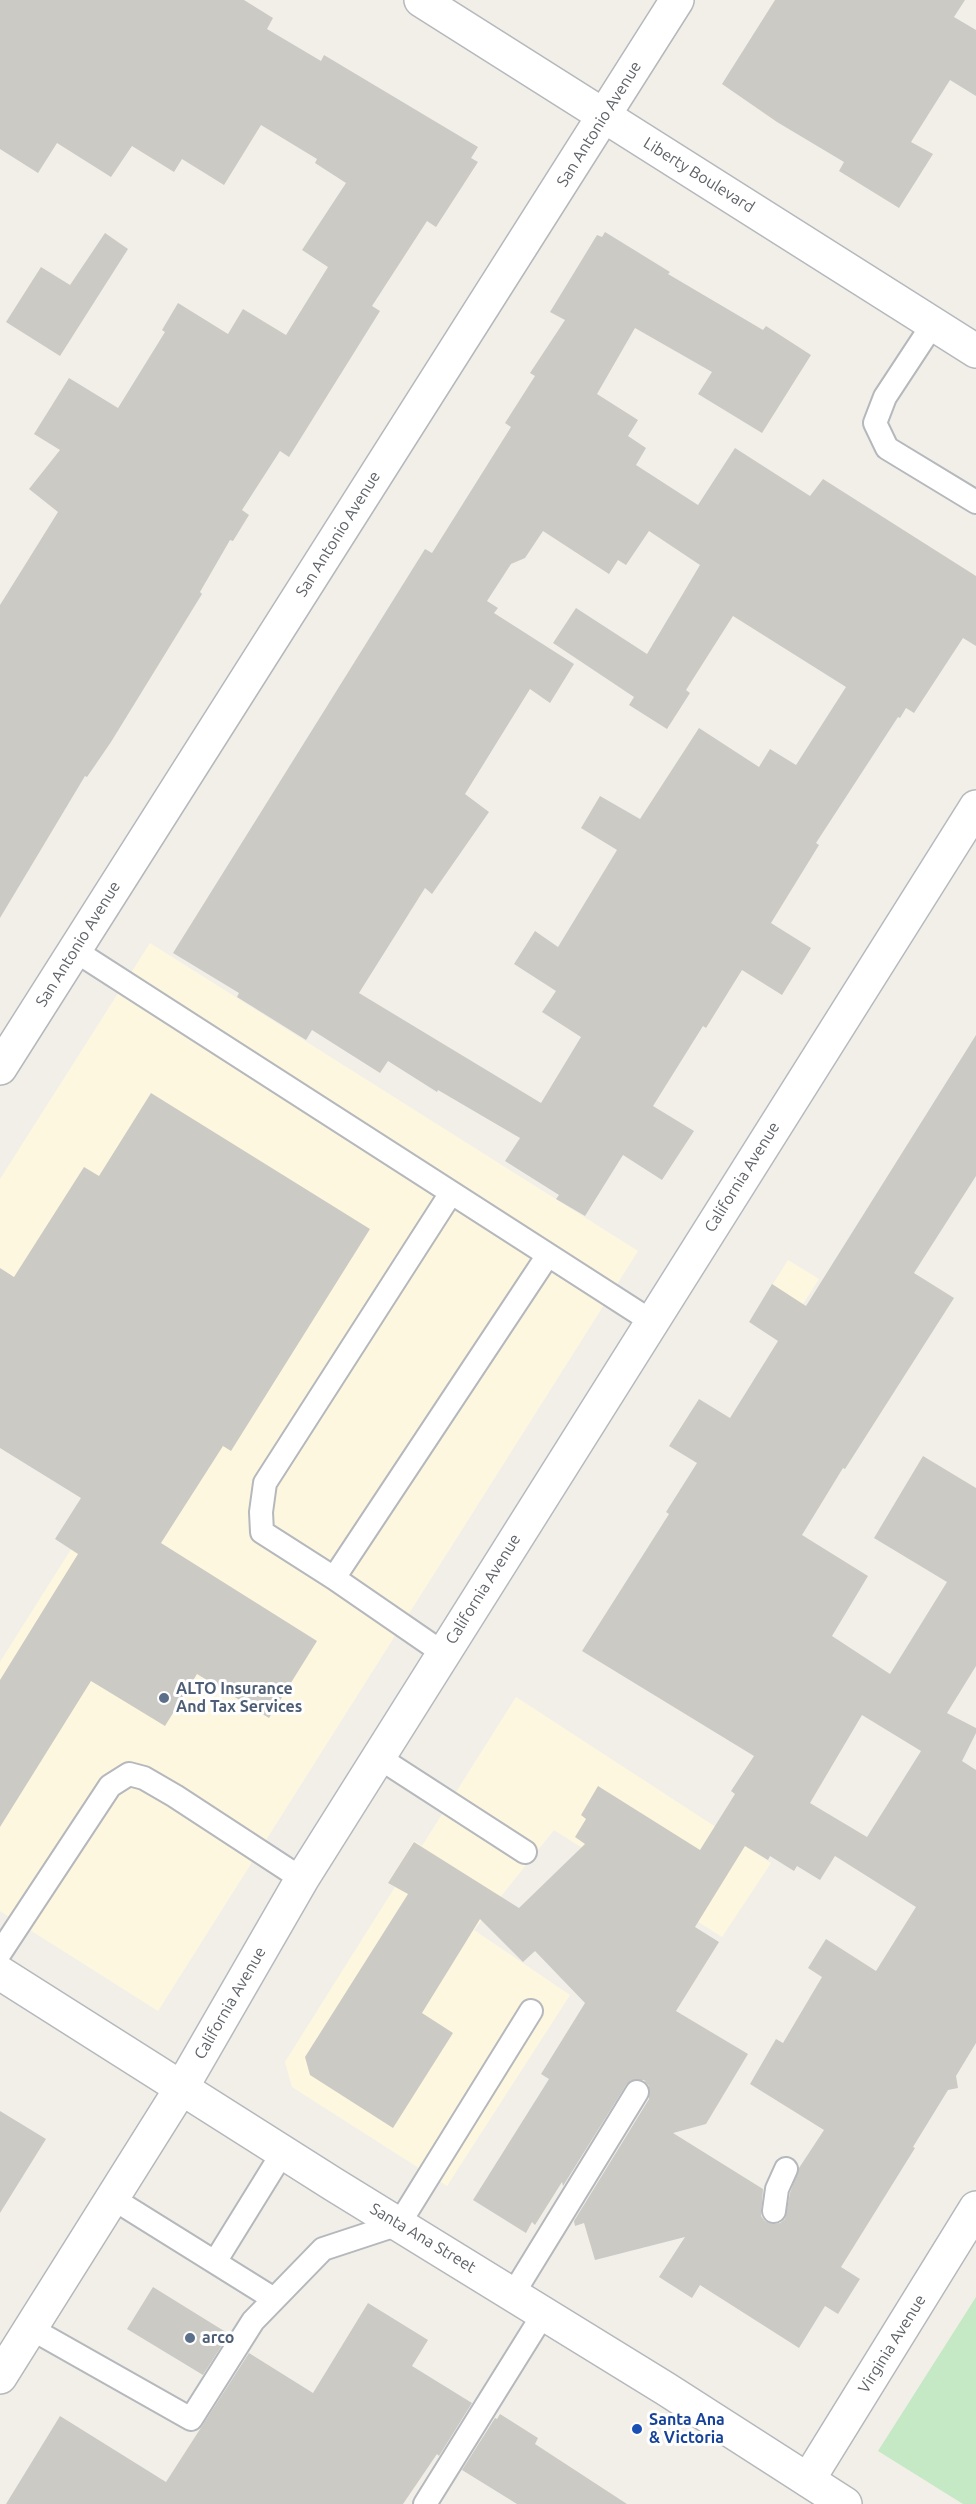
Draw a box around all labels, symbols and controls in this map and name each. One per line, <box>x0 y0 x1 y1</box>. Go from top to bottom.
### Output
street label: San Antonio Avenue <box>553 58 645 190</box>
street label: Liberty Boulevard <box>640 133 758 217</box>
street label: San Antonio Avenue <box>292 468 384 600</box>
street label: San Antonio Avenue <box>32 878 124 1010</box>
street label: California Avenue <box>700 1118 784 1236</box>
street label: California Avenue <box>441 1530 525 1648</box>
place label: ALTO Insurance And Tax Services <box>176 1679 302 1717</box>
marker: ALTO Insurance And Tax Services <box>157 1691 171 1705</box>
street label: California Avenue <box>190 1943 270 2063</box>
street label: Santa Ana Street <box>367 2199 479 2277</box>
street label: Virginia Avenue <box>854 2291 930 2397</box>
place label: arco <box>202 2328 234 2348</box>
marker: arco <box>183 2331 197 2345</box>
place label: Santa Ana & Victoria <box>649 2410 725 2448</box>
marker: Santa Ana & Victoria <box>630 2422 644 2436</box>

